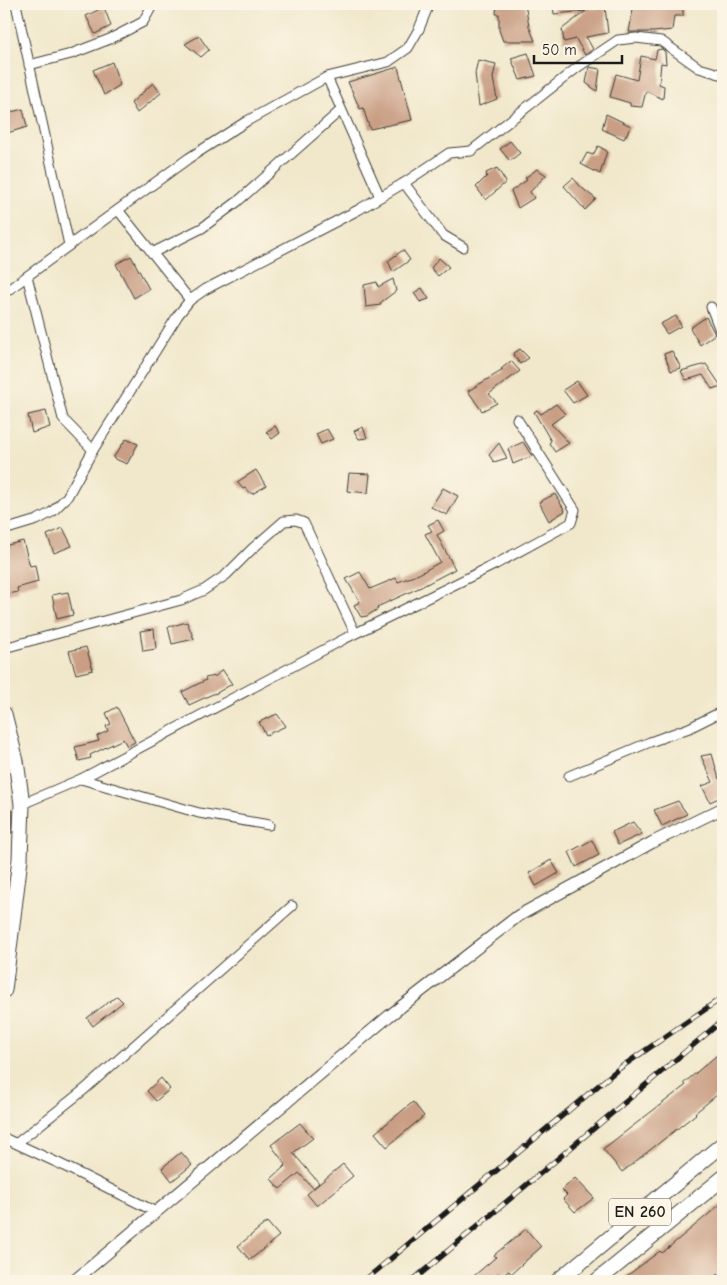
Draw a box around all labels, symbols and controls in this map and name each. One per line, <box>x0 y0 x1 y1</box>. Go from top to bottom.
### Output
scale bar <box>534 32 622 64</box>
text: 50 m <box>542 41 577 59</box>
road number: EN 260 <box>609 1198 671 1226</box>

